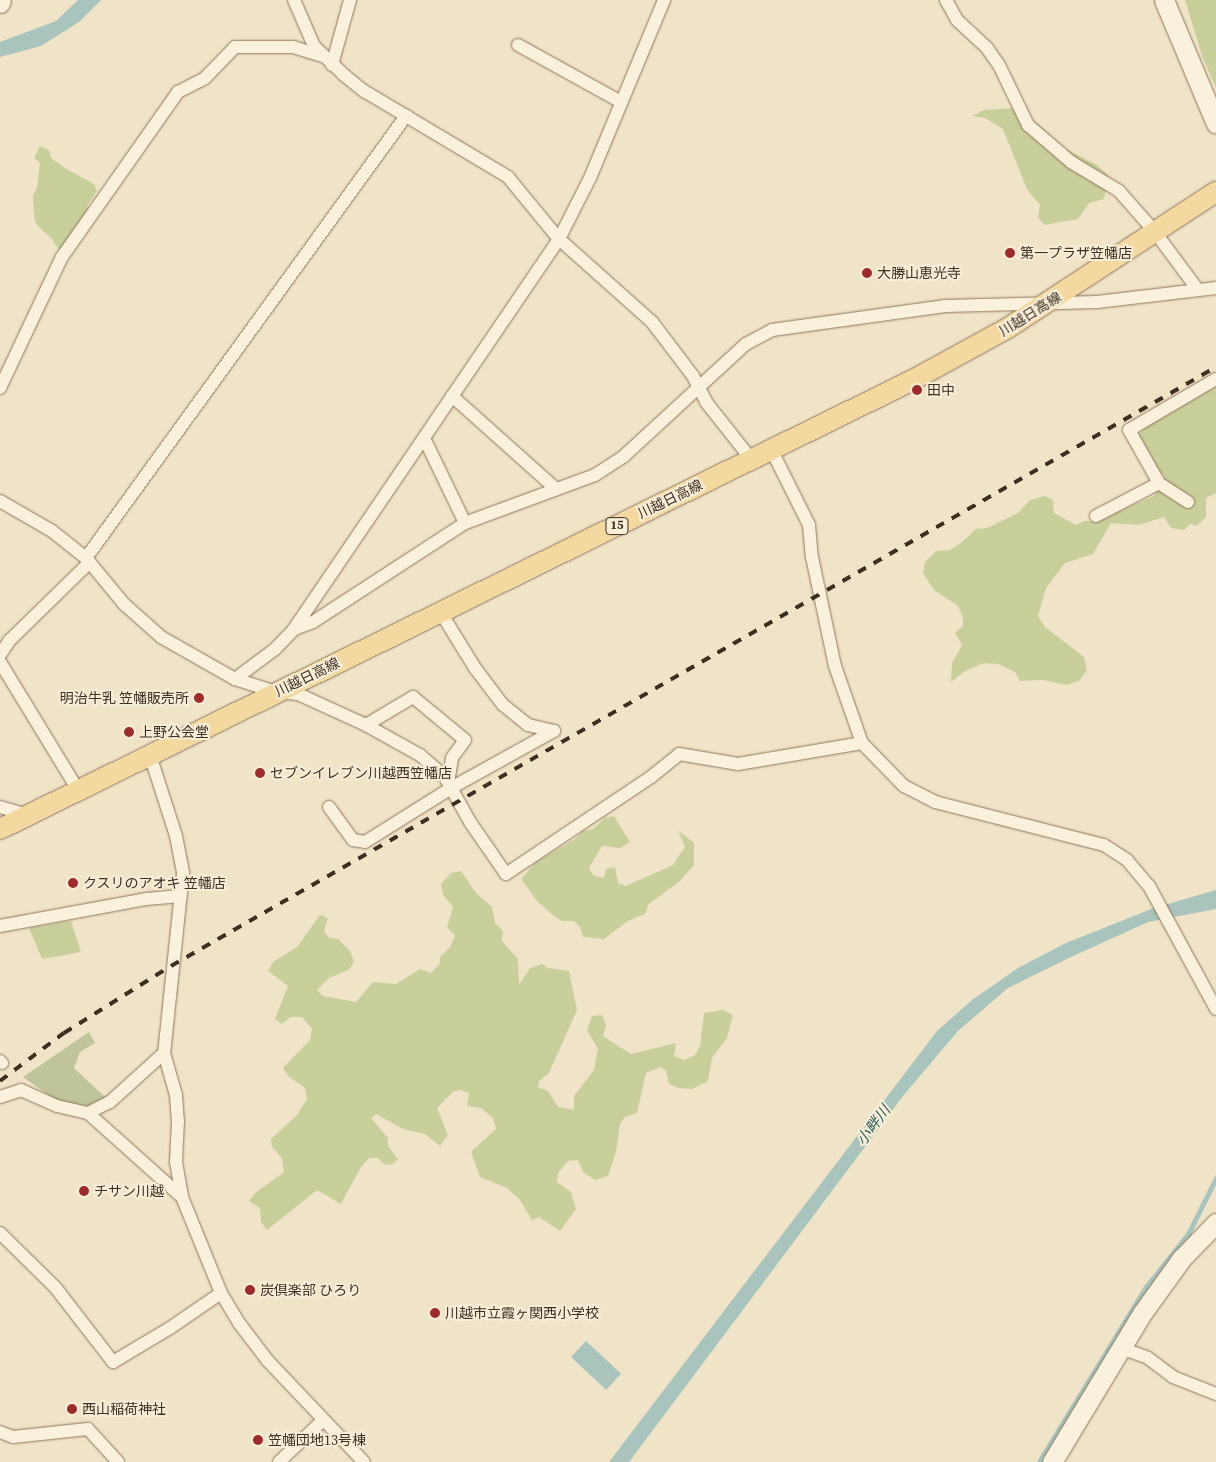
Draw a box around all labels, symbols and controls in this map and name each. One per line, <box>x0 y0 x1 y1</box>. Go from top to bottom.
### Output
place label: 第一プラザ笠幡店 <box>1020 245 1132 261</box>
marker: 第一プラザ笠幡店 <box>1004 247 1016 259</box>
place label: 大勝山恵光寺 <box>877 265 961 281</box>
marker: 大勝山恵光寺 <box>861 267 873 279</box>
street label: 川越日高線 <box>996 288 1064 340</box>
place label: 田中 <box>927 382 955 398</box>
marker: 田中 <box>911 384 923 396</box>
street label: 川越日高線 <box>635 476 705 522</box>
road number: 15 <box>604 516 630 536</box>
street label: 川越日高線 <box>272 654 342 700</box>
place label: 明治牛乳 笠幡販売所 <box>60 690 189 706</box>
marker: 明治牛乳 笠幡販売所 <box>193 692 205 704</box>
place label: 上野公会堂 <box>139 724 209 740</box>
marker: 上野公会堂 <box>123 726 135 738</box>
place label: セブンイレブン川越西笠幡店 <box>270 765 452 781</box>
marker: セブンイレブン川越西笠幡店 <box>254 767 266 779</box>
place label: クスリのアオキ 笠幡店 <box>83 875 226 891</box>
marker: クスリのアオキ 笠幡店 <box>67 877 79 889</box>
water label: 小畔川 <box>852 1102 894 1148</box>
place label: チサン川越 <box>94 1183 164 1199</box>
marker: チサン川越 <box>78 1185 90 1197</box>
place label: 炭倶楽部 ひろり <box>260 1282 361 1298</box>
marker: 炭倶楽部 ひろり <box>244 1284 256 1296</box>
place label: 川越市立霞ヶ関西小学校 <box>445 1305 599 1321</box>
marker: 川越市立霞ヶ関西小学校 <box>429 1307 441 1319</box>
place label: 西山稲荷神社 <box>82 1401 166 1417</box>
marker: 西山稲荷神社 <box>66 1403 78 1415</box>
place label: 笠幡団地13号棟 <box>268 1432 366 1448</box>
marker: 笠幡団地13号棟 <box>252 1434 264 1446</box>

